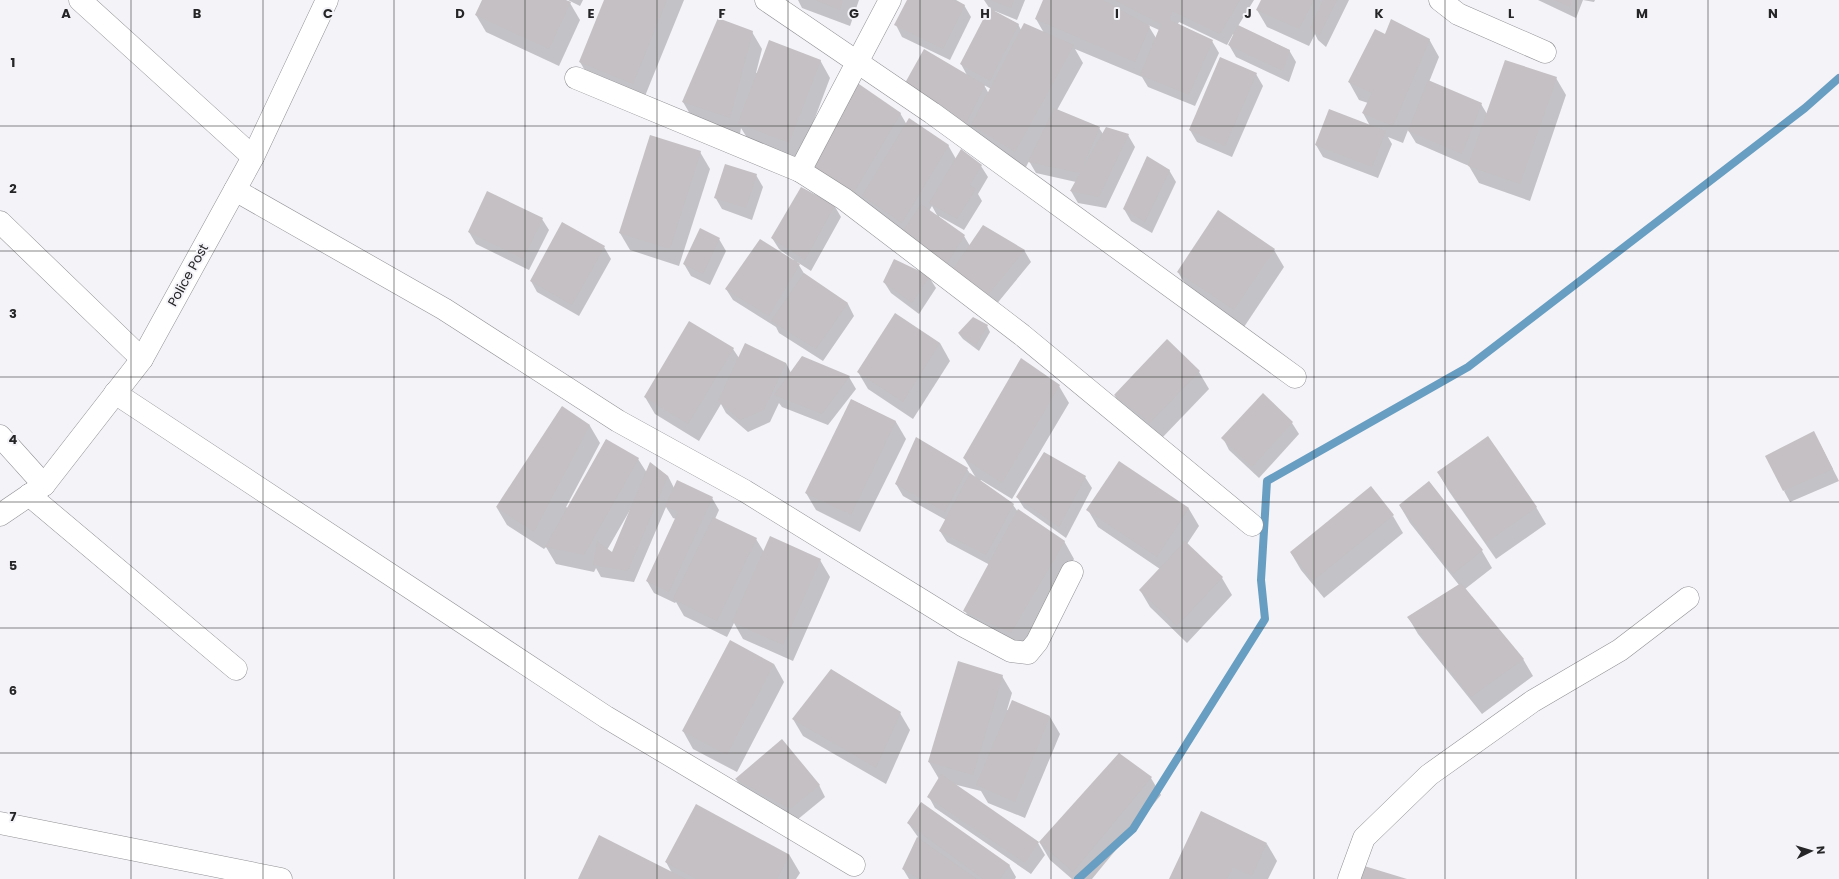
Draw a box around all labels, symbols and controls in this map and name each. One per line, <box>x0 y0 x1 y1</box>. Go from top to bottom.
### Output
text: A <box>61 4 71 23</box>
text: B <box>193 4 202 23</box>
text: C <box>323 4 333 23</box>
text: D <box>455 4 465 23</box>
text: E <box>587 4 595 23</box>
text: F <box>718 4 726 23</box>
text: G <box>849 4 859 23</box>
text: H <box>980 4 990 23</box>
text: I <box>1115 4 1119 23</box>
text: J <box>1244 4 1252 23</box>
text: K <box>1374 4 1384 23</box>
text: L <box>1508 4 1514 23</box>
text: M <box>1636 4 1648 23</box>
text: N <box>1768 4 1778 23</box>
text: 1 <box>11 53 15 72</box>
text: 2 <box>9 179 17 198</box>
street label: Police Post <box>163 240 213 310</box>
text: 3 <box>9 304 17 323</box>
text: 4 <box>9 430 18 449</box>
text: 5 <box>9 556 17 575</box>
text: 6 <box>9 681 17 700</box>
text: 7 <box>10 807 17 826</box>
north arrow <box>1791 831 1831 871</box>
text: N <box>1813 845 1829 855</box>

